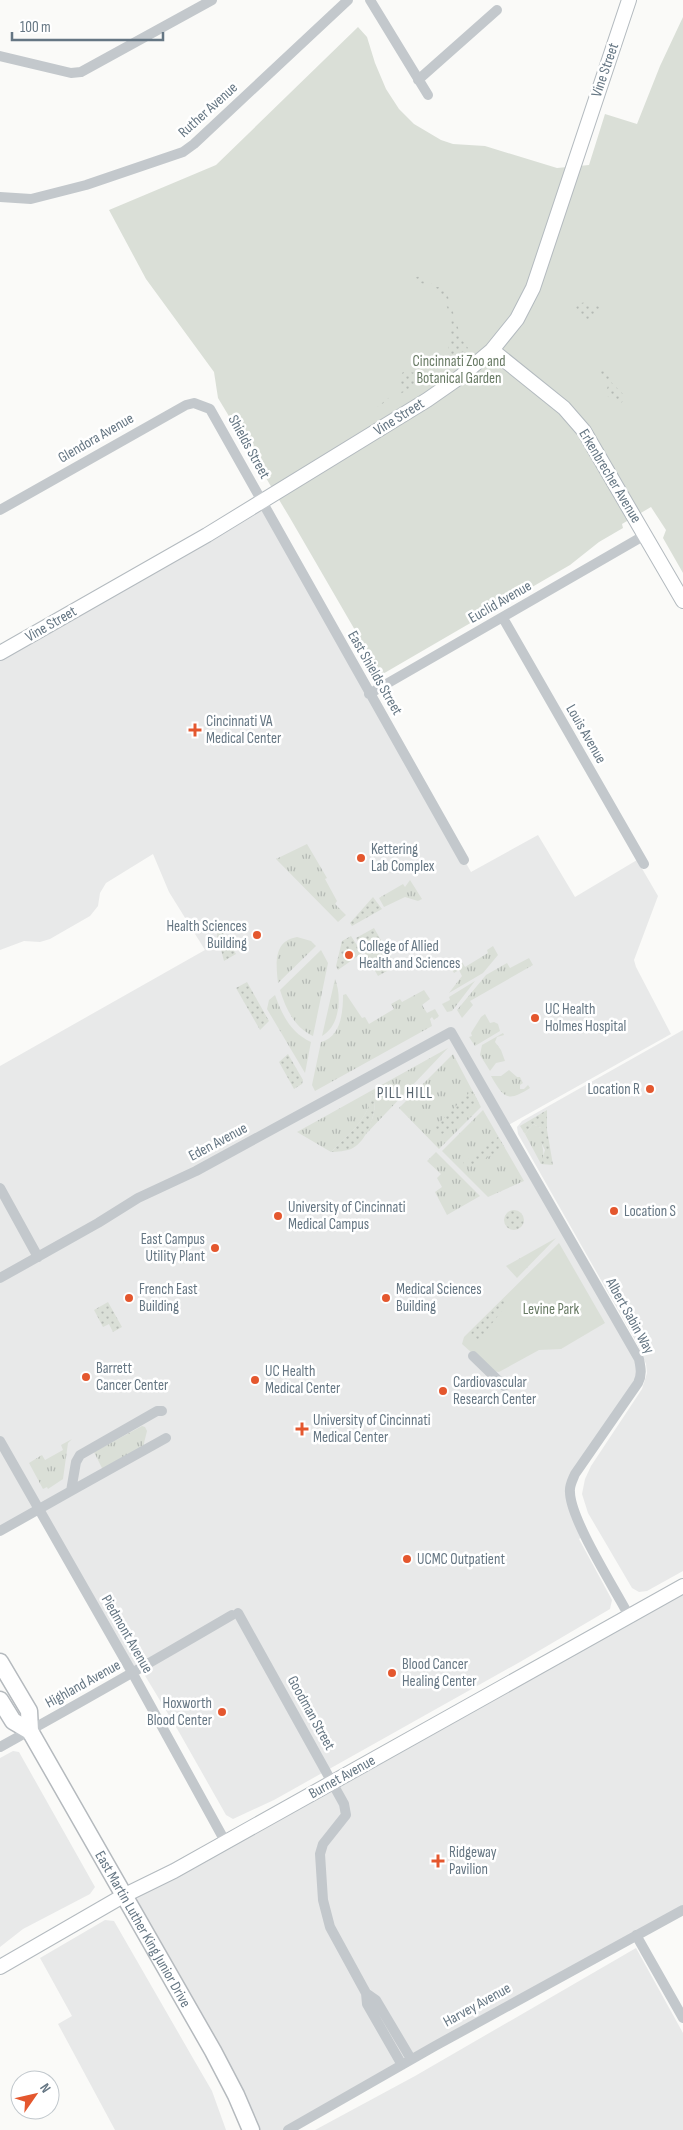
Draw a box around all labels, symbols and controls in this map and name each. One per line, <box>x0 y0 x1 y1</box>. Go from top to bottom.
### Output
scale bar <box>12 10 164 42</box>
text: 100 m <box>20 18 51 37</box>
street label: Vine Street <box>587 40 623 100</box>
street label: Ruther Avenue <box>174 78 242 142</box>
park label: Cincinnati Zoo and Botanical Garden <box>413 352 505 388</box>
street label: Vine Street <box>370 394 428 440</box>
street label: Glendora Avenue <box>55 409 137 467</box>
street label: Shields Street <box>224 412 275 483</box>
street label: Erkenbrecher Avenue <box>574 425 646 527</box>
street label: Euclid Avenue <box>465 576 535 628</box>
street label: Vine Street <box>22 602 80 646</box>
street label: East Shields Street <box>343 627 407 719</box>
street label: Louis Avenue <box>561 701 611 767</box>
place label: Cincinnati VA Medical Center <box>206 712 282 748</box>
marker: Cincinnati VA Medical Center <box>188 723 202 737</box>
place label: Kettering Lab Complex <box>371 840 435 876</box>
marker: Kettering Lab Complex <box>355 852 367 864</box>
place label: Health Sciences Building <box>166 917 247 953</box>
marker: Health Sciences Building <box>251 929 263 941</box>
place label: College of Allied Health and Sciences <box>359 937 460 973</box>
marker: College of Allied Health and Sciences <box>343 949 355 961</box>
place label: UC Health Holmes Hospital <box>545 1000 626 1036</box>
marker: UC Health Holmes Hospital <box>529 1012 541 1024</box>
place label: Location R <box>587 1080 640 1099</box>
marker: Location R <box>644 1083 656 1095</box>
district label: PILL HILL <box>377 1084 433 1103</box>
street label: Eden Avenue <box>185 1119 251 1165</box>
place label: University of Cincinnati Medical Campus <box>288 1198 406 1234</box>
place label: Location S <box>624 1202 676 1221</box>
marker: Location S <box>608 1205 620 1217</box>
marker: University of Cincinnati Medical Campus <box>272 1210 284 1222</box>
place label: East Campus Utility Plant <box>141 1230 205 1266</box>
marker: East Campus Utility Plant <box>209 1242 221 1254</box>
street label: Albert Sabin Way <box>601 1274 659 1357</box>
place label: French East Building <box>139 1280 198 1316</box>
place label: Medical Sciences Building <box>396 1280 482 1316</box>
marker: French East Building <box>123 1292 135 1304</box>
marker: Medical Sciences Building <box>380 1292 392 1304</box>
park label: Levine Park <box>523 1300 580 1319</box>
place label: Barrett Cancer Center <box>96 1359 169 1395</box>
place label: UC Health Medical Center <box>265 1362 341 1398</box>
marker: Barrett Cancer Center <box>80 1371 92 1383</box>
place label: Cardiovascular Research Center <box>453 1373 537 1409</box>
marker: UC Health Medical Center <box>249 1374 261 1386</box>
marker: Cardiovascular Research Center <box>437 1385 449 1397</box>
place label: University of Cincinnati Medical Center <box>313 1411 431 1447</box>
marker: University of Cincinnati Medical Center <box>295 1422 309 1436</box>
place label: UCMC Outpatient <box>417 1550 505 1569</box>
marker: UCMC Outpatient <box>401 1553 413 1565</box>
street label: Piedmont Avenue <box>97 1591 157 1677</box>
place label: Blood Cancer Healing Center <box>402 1655 477 1691</box>
street label: Highland Avenue <box>42 1656 124 1712</box>
marker: Blood Cancer Healing Center <box>386 1667 398 1679</box>
street label: Goodman Street <box>283 1672 339 1754</box>
place label: Hoxworth Blood Center <box>147 1694 213 1730</box>
marker: Hoxworth Blood Center <box>216 1706 228 1718</box>
street label: Burnet Avenue <box>305 1751 379 1803</box>
place label: Ridgeway Pavilion <box>449 1843 497 1879</box>
street label: East Martin Luther King Junior Drive <box>91 1847 195 2011</box>
marker: Ridgeway Pavilion <box>431 1854 445 1868</box>
street label: Harvey Avenue <box>440 1979 514 2031</box>
north arrow <box>10 2070 60 2120</box>
text: N <box>36 2080 55 2096</box>

